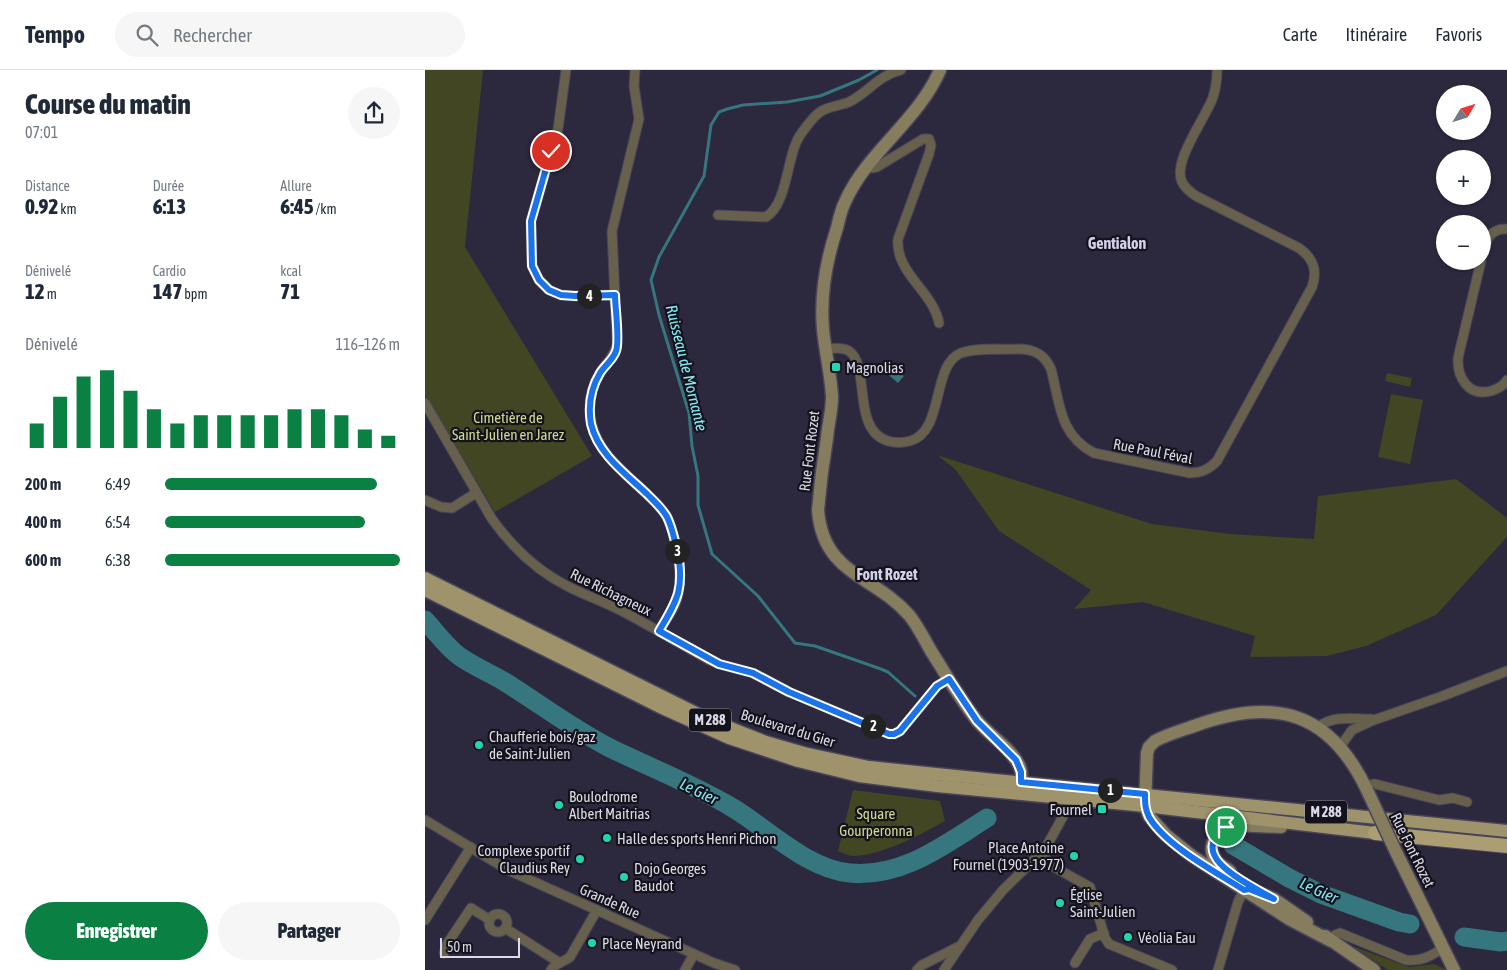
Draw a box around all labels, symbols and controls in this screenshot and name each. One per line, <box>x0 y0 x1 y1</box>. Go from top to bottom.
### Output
search box <box>115 12 465 57</box>
text: Tempo <box>25 21 85 48</box>
icon: search <box>133 21 161 49</box>
text: Rechercher <box>173 24 252 46</box>
text: Carte <box>1283 24 1317 45</box>
text: Itinéraire <box>1345 24 1407 45</box>
text: Favoris <box>1435 24 1482 45</box>
north arrow <box>1436 85 1491 140</box>
map controls <box>1436 85 1491 270</box>
button: share <box>348 87 400 139</box>
text: Course du matin <box>25 88 191 120</box>
text: 07:01 <box>25 123 58 141</box>
pin <box>530 130 572 172</box>
icon: check <box>537 137 565 165</box>
button: + <box>1436 150 1491 205</box>
text: Distance <box>25 178 70 194</box>
text: Durée <box>153 178 184 194</box>
text: Allure <box>280 178 312 194</box>
text: 0.92 <box>25 194 58 218</box>
text: 6:13 <box>153 194 186 218</box>
text: 6:45 <box>280 194 314 218</box>
text: km <box>58 201 77 217</box>
text: /km <box>314 201 337 217</box>
button: − <box>1436 215 1491 270</box>
district label: Gentialon <box>1088 234 1147 252</box>
text: Dénivelé <box>25 263 71 279</box>
text: Cardio <box>153 263 186 279</box>
text: kcal <box>280 263 302 279</box>
text: 12 <box>25 279 45 303</box>
text: 147 <box>153 279 182 303</box>
text: 71 <box>280 279 300 303</box>
pin: 4 <box>577 284 601 308</box>
text: m <box>45 286 57 302</box>
text: bpm <box>182 286 208 302</box>
text: 4 <box>586 288 593 304</box>
water label: Ruisseau de Mornante <box>663 303 711 433</box>
text: Dénivelé <box>25 335 78 353</box>
text: 116–126 m <box>336 335 400 353</box>
place label: Magnolias <box>846 359 904 376</box>
marker: Magnolias <box>830 361 842 373</box>
park label: Cimetière de Saint-Julien en Jarez <box>452 409 565 443</box>
street label: Rue Font Rozet <box>796 410 822 492</box>
street label: Rue Paul Féval <box>1112 435 1194 467</box>
text: 200 m <box>25 475 61 493</box>
text: 6:49 <box>105 475 130 493</box>
text: 400 m <box>25 513 61 531</box>
text: 6:54 <box>105 513 130 531</box>
pin: 3 <box>665 538 689 564</box>
text: 3 <box>674 543 681 559</box>
text: 600 m <box>25 551 61 569</box>
text: 6:38 <box>105 551 130 569</box>
street label: Rue Richagneux <box>568 565 654 619</box>
district label: Font Rozet <box>856 565 918 583</box>
street label: Boulevard du Gier <box>739 706 838 751</box>
road number: M 288 <box>689 708 731 732</box>
pin: 2 <box>861 714 885 738</box>
text: 2 <box>870 718 877 734</box>
place label: Chaufferie bois/gaz de Saint-Julien <box>489 728 596 762</box>
marker: Chaufferie bois/gaz de Saint-Julien <box>473 739 485 751</box>
water label: Le Gier <box>677 774 722 808</box>
pin: 1 <box>1097 778 1123 802</box>
text: 1 <box>1107 782 1114 798</box>
place label: Boulodrome Albert Maitrias <box>569 788 650 822</box>
marker: Boulodrome Albert Maitrias <box>553 799 565 811</box>
road number: M 288 <box>1305 800 1347 824</box>
place label: Fournel <box>1049 801 1092 818</box>
marker: Fournel <box>1096 803 1108 815</box>
park label: Square Gourperonna <box>839 805 913 839</box>
pin <box>1205 806 1247 848</box>
street label: Rue Font Rozet <box>1388 810 1438 890</box>
icon: arrive <box>1212 813 1240 841</box>
place label: Halle des sports Henri Pichon <box>617 830 776 847</box>
marker: Halle des sports Henri Pichon <box>601 832 613 844</box>
place label: Place Antoine Fournel (1903-1977) <box>953 839 1064 873</box>
place label: Complexe sportif Claudius Rey <box>477 842 570 876</box>
marker: Place Antoine Fournel (1903-1977) <box>1068 850 1080 862</box>
marker: Complexe sportif Claudius Rey <box>574 853 586 865</box>
place label: Dojo Georges Baudot <box>634 860 706 894</box>
marker: Dojo Georges Baudot <box>618 871 630 883</box>
water label: Le Gier <box>1297 873 1342 907</box>
street label: Grande Rue <box>577 880 643 922</box>
place label: Église Saint-Julien <box>1070 886 1136 920</box>
marker: Église Saint-Julien <box>1054 897 1066 909</box>
button: Enregistrer <box>25 902 208 960</box>
button: Partager <box>218 902 400 960</box>
place label: Véolia Eau <box>1138 929 1196 946</box>
marker: Véolia Eau <box>1122 931 1134 943</box>
scale bar <box>440 935 520 958</box>
place label: Place Neyrand <box>602 935 682 952</box>
marker: Place Neyrand <box>586 937 598 949</box>
text: 50 m <box>447 939 472 955</box>

